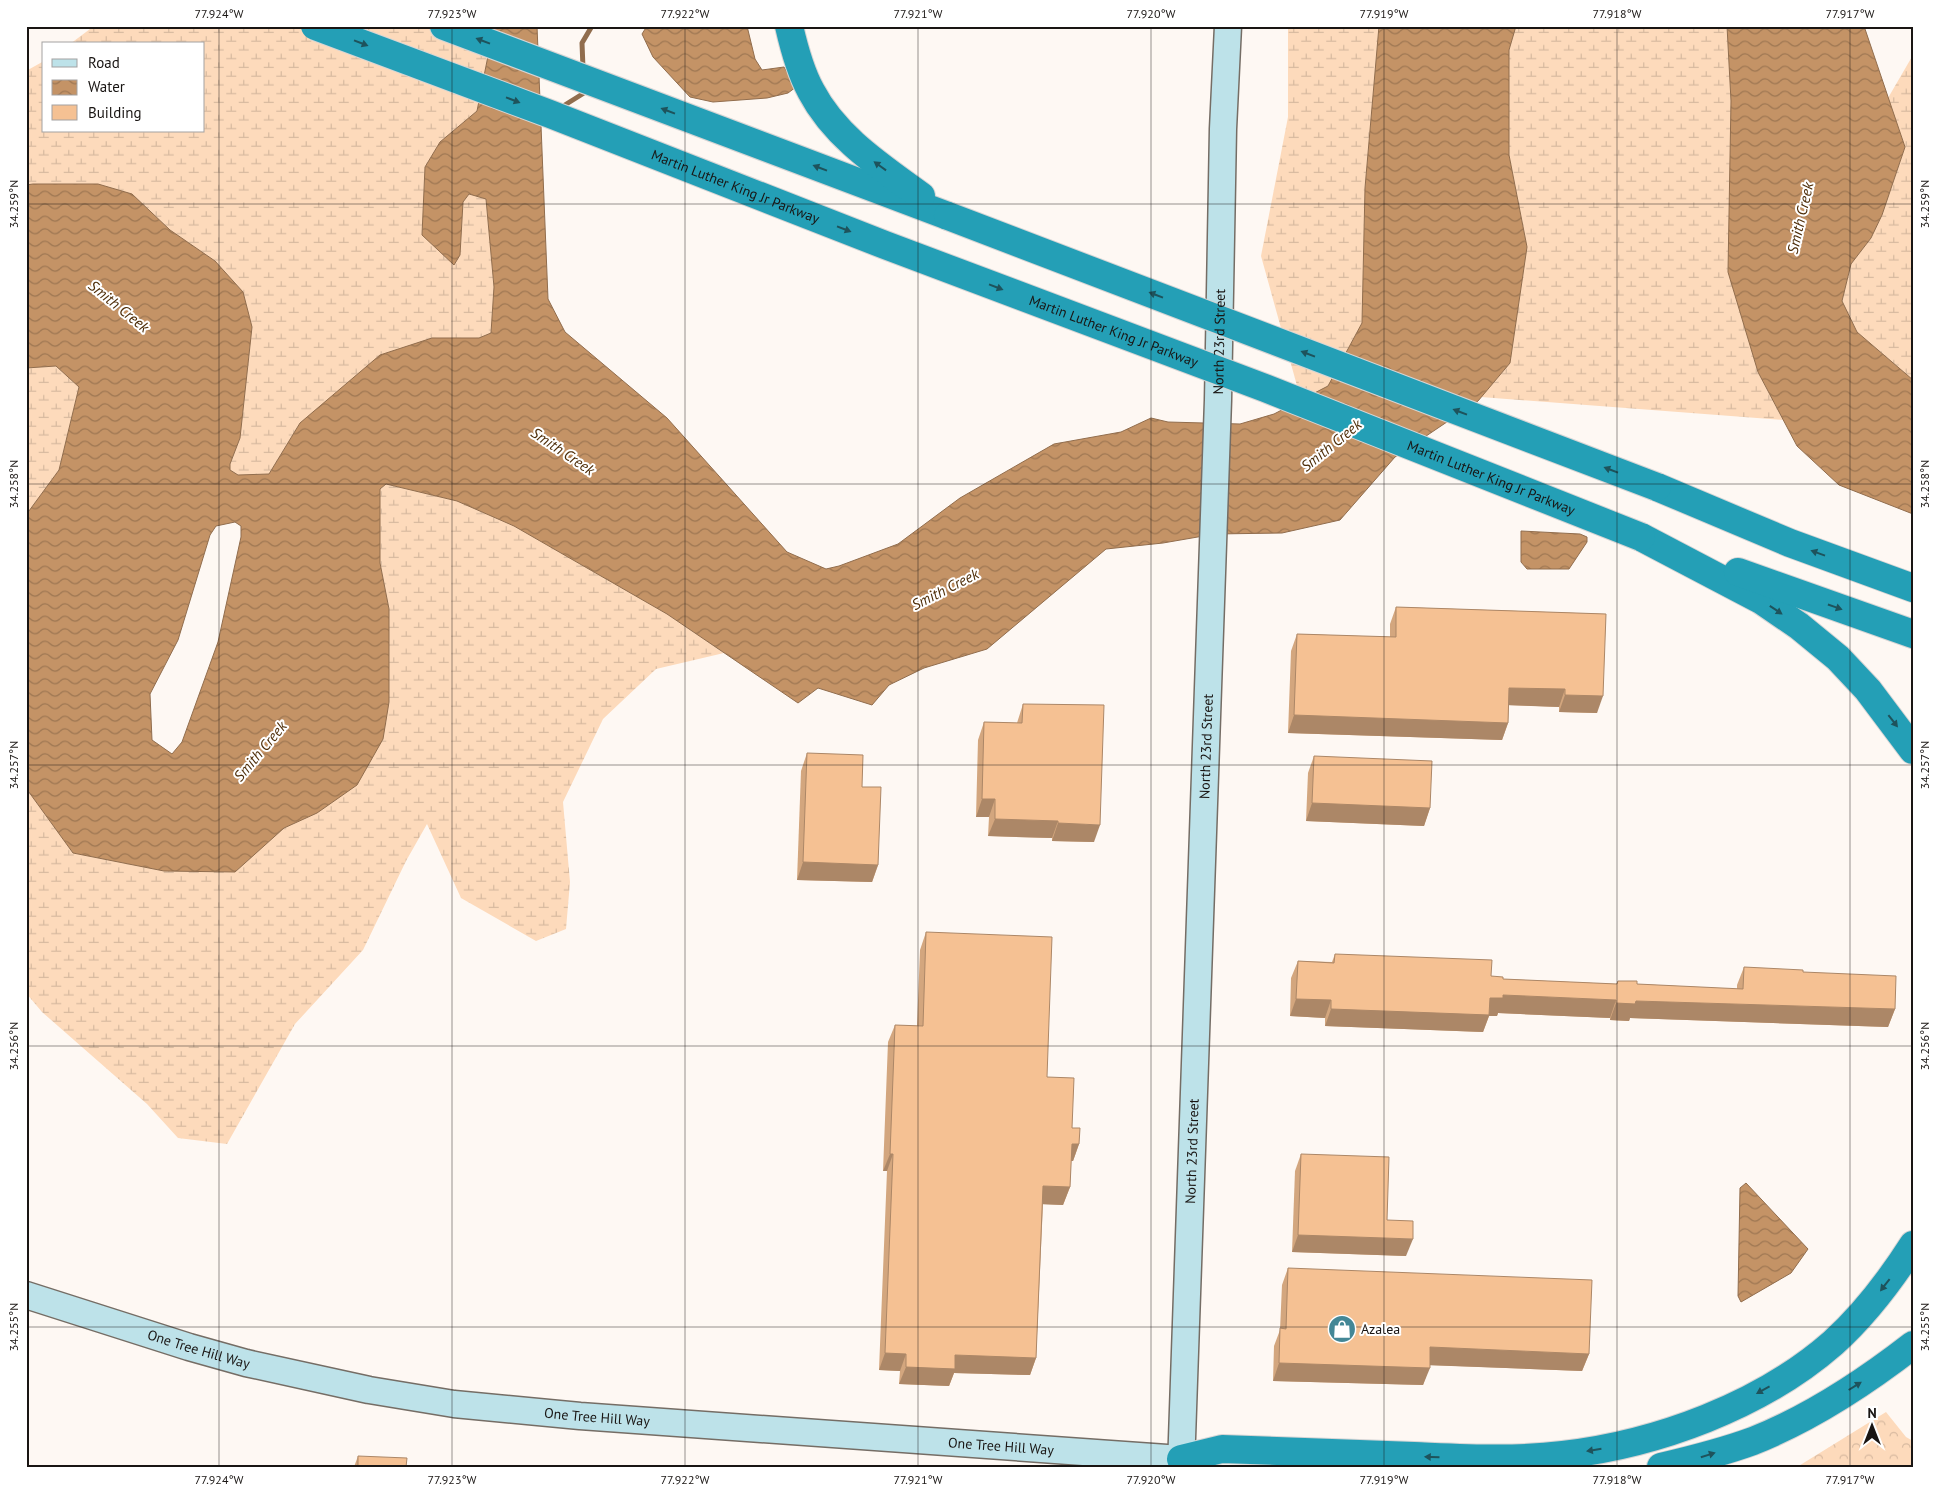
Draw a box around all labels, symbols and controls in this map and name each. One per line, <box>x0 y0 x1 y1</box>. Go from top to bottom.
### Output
text: 77.924°W <box>195 6 244 21</box>
text: 77.923°W <box>428 6 477 21</box>
text: 77.922°W <box>661 6 710 21</box>
text: 77.921°W <box>894 6 943 21</box>
text: 77.920°W <box>1127 6 1176 21</box>
text: 77.919°W <box>1360 6 1409 21</box>
text: 77.918°W <box>1593 6 1642 21</box>
text: 77.917°W <box>1826 6 1875 21</box>
one-way arrow <box>476 37 491 44</box>
one-way arrow <box>354 39 369 47</box>
legend <box>42 42 205 132</box>
text: Road <box>88 53 120 72</box>
text: Water <box>88 77 125 96</box>
one-way arrow <box>506 96 521 104</box>
text: Building <box>88 103 142 122</box>
one-way arrow <box>661 106 676 114</box>
street label: Martin Luther King Jr Parkway <box>649 145 823 228</box>
one-way arrow <box>874 161 887 171</box>
one-way arrow <box>813 164 828 171</box>
water label: Smith Creek <box>1783 179 1818 256</box>
text: 34.259°N <box>6 180 21 228</box>
text: 34.259°N <box>1917 180 1932 228</box>
one-way arrow <box>837 225 852 233</box>
water label: Smith Creek <box>85 276 154 337</box>
one-way arrow <box>989 283 1003 291</box>
street label: North 23rd Street <box>1209 289 1229 395</box>
street label: Martin Luther King Jr Parkway <box>1027 291 1201 371</box>
one-way arrow <box>1149 291 1163 299</box>
one-way arrow <box>1301 349 1315 357</box>
one-way arrow <box>1452 408 1467 415</box>
water label: Smith Creek <box>1297 414 1366 475</box>
water label: Smith Creek <box>528 423 600 480</box>
street label: Martin Luther King Jr Parkway <box>1405 436 1578 519</box>
text: 34.258°N <box>6 460 21 508</box>
text: 34.258°N <box>1917 460 1932 508</box>
one-way arrow <box>1603 466 1618 474</box>
one-way arrow <box>1810 549 1825 556</box>
water label: Smith Creek <box>908 563 983 614</box>
one-way arrow <box>1827 604 1842 611</box>
one-way arrow <box>1769 605 1783 615</box>
street label: North 23rd Street <box>1195 693 1217 799</box>
one-way arrow <box>1887 715 1898 728</box>
water label: Smith Creek <box>229 716 291 785</box>
text: 34.257°N <box>6 741 21 789</box>
text: 34.257°N <box>1917 741 1932 789</box>
text: 34.256°N <box>6 1022 21 1070</box>
text: 34.256°N <box>1917 1022 1932 1070</box>
street label: North 23rd Street <box>1181 1098 1203 1204</box>
one-way arrow <box>1880 1278 1890 1292</box>
text: 34.255°N <box>6 1303 21 1351</box>
text: 34.255°N <box>1917 1303 1932 1351</box>
shop icon: Azalea <box>1327 1314 1357 1344</box>
place label: Azalea <box>1361 1320 1400 1338</box>
street label: One Tree Hill Way <box>145 1325 252 1373</box>
one-way arrow <box>1848 1382 1861 1391</box>
one-way arrow <box>1755 1386 1770 1394</box>
north arrow <box>1846 1400 1896 1450</box>
street label: One Tree Hill Way <box>543 1404 651 1430</box>
text: N <box>1867 1404 1877 1422</box>
street label: One Tree Hill Way <box>947 1433 1055 1459</box>
one-way arrow <box>1586 1447 1602 1455</box>
one-way arrow <box>1701 1450 1716 1458</box>
one-way arrow <box>1424 1453 1440 1461</box>
text: 77.924°W <box>195 1472 244 1487</box>
text: 77.923°W <box>428 1472 477 1487</box>
text: 77.922°W <box>661 1472 710 1487</box>
text: 77.921°W <box>894 1472 943 1487</box>
text: 77.920°W <box>1127 1472 1176 1487</box>
text: 77.919°W <box>1360 1472 1409 1487</box>
text: 77.918°W <box>1593 1472 1642 1487</box>
text: 77.917°W <box>1826 1472 1875 1487</box>

